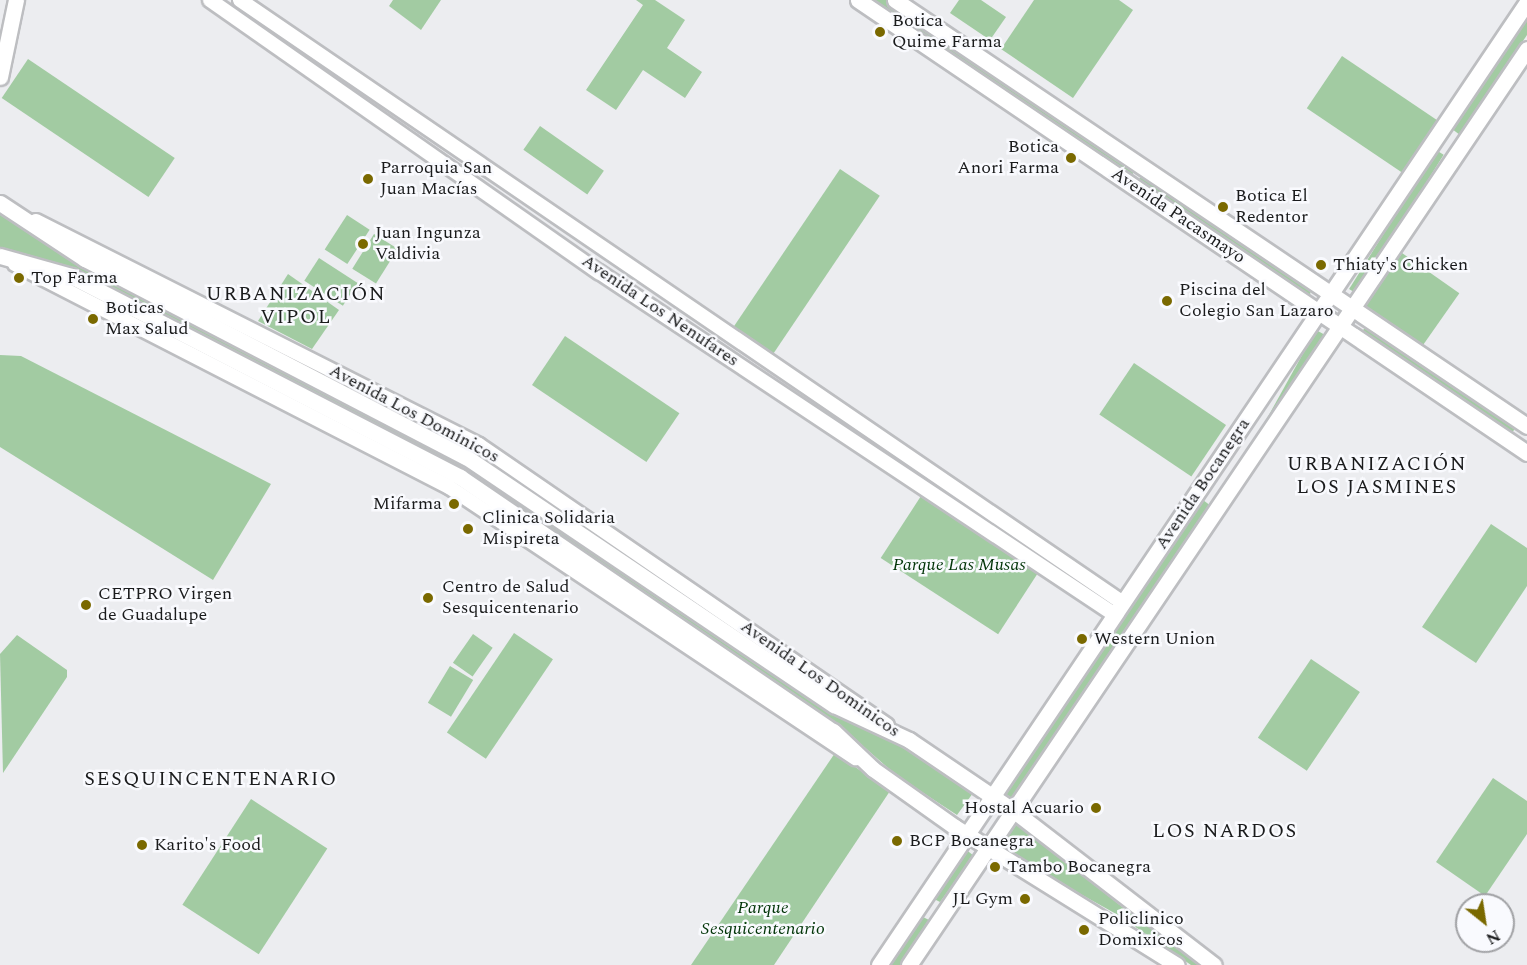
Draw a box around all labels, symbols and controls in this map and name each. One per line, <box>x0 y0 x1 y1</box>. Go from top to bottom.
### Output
place label: Botica Quime Farma <box>892 11 1002 54</box>
marker: Botica Quime Farma <box>873 25 887 39</box>
place label: Botica Anori Farma <box>957 137 1059 180</box>
marker: Botica Anori Farma <box>1064 151 1078 165</box>
place label: Parroquia San Juan Macías <box>380 158 492 201</box>
street label: Avenida Pacasmayo <box>1107 163 1249 269</box>
marker: Parroquia San Juan Macías <box>361 172 375 186</box>
place label: Botica El Redentor <box>1235 186 1308 228</box>
marker: Botica El Redentor <box>1216 200 1230 214</box>
place label: Juan Ingunza Valdivia <box>375 223 481 266</box>
marker: Juan Ingunza Valdivia <box>356 237 370 251</box>
street label: Avenida Los Nenufares <box>577 250 743 372</box>
place label: Thiaty's Chicken <box>1333 254 1468 276</box>
marker: Thiaty's Chicken <box>1314 258 1328 272</box>
place label: Top Farma <box>31 267 117 289</box>
marker: Top Farma <box>12 271 26 285</box>
place label: Piscina del Colegio San Lazaro <box>1179 280 1334 322</box>
district label: URBANIZACIÓN VIPOL <box>206 283 386 330</box>
marker: Piscina del Colegio San Lazaro <box>1160 294 1174 308</box>
place label: Boticas Max Salud <box>105 298 188 340</box>
marker: Boticas Max Salud <box>86 312 100 326</box>
street label: Avenida Los Dominicos <box>325 360 503 468</box>
street label: Avenida Bocanegra <box>1151 414 1255 554</box>
district label: URBANIZACIÓN LOS JASMINES <box>1287 452 1467 499</box>
place label: Mifarma <box>373 493 442 515</box>
marker: Mifarma <box>447 497 461 511</box>
place label: Clinica Solidaria Mispireta <box>482 508 615 550</box>
marker: Clinica Solidaria Mispireta <box>459 520 477 538</box>
park label: Parque Las Musas <box>892 554 1026 576</box>
place label: Centro de Salud Sesquicentenario <box>442 577 579 620</box>
place label: CETPRO Virgen de Guadalupe <box>98 584 232 626</box>
marker: Centro de Salud Sesquicentenario <box>419 589 437 607</box>
marker: CETPRO Virgen de Guadalupe <box>79 598 93 612</box>
street label: Avenida Los Dominicos <box>736 616 904 742</box>
place label: Western Union <box>1094 628 1215 650</box>
marker: Western Union <box>1075 632 1089 646</box>
district label: SESQUINCENTENARIO <box>84 767 338 791</box>
place label: Hostal Acuario <box>964 797 1084 819</box>
marker: Hostal Acuario <box>1089 801 1103 815</box>
district label: LOS NARDOS <box>1152 819 1298 843</box>
place label: BCP Bocanegra <box>909 830 1034 852</box>
place label: Karito's Food <box>154 834 261 856</box>
marker: BCP Bocanegra <box>890 834 904 848</box>
marker: Karito's Food <box>135 838 149 852</box>
place label: Tambo Bocanegra <box>1007 856 1151 878</box>
marker: Tambo Bocanegra <box>988 860 1002 874</box>
place label: JL Gym <box>952 888 1013 910</box>
marker: JL Gym <box>1018 892 1032 906</box>
north arrow <box>1455 893 1515 953</box>
park label: Parque Sesquicentenario <box>701 898 825 940</box>
place label: Policlinico Domixicos <box>1098 909 1184 952</box>
marker: Policlinico Domixicos <box>1075 921 1093 939</box>
text: N <box>1481 923 1505 951</box>

